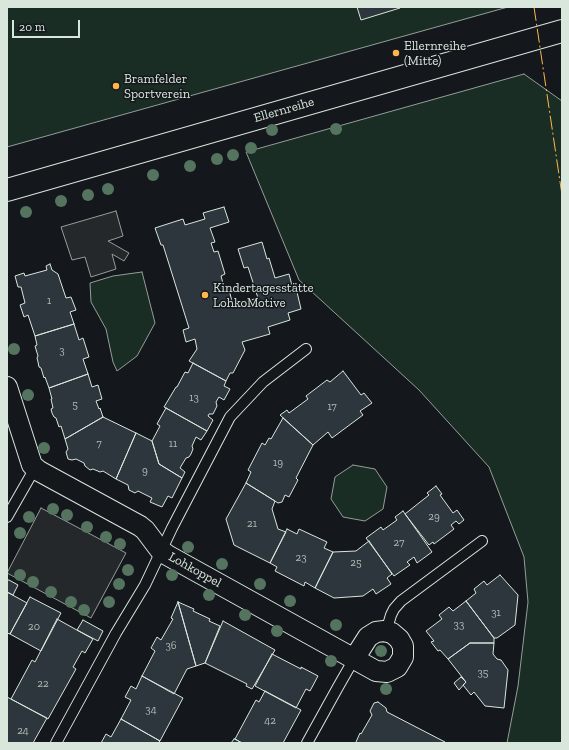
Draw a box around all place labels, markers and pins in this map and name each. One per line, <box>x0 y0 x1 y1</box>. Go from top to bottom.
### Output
place label: Ellernreihe (Mitte) <box>404 38 466 69</box>
marker: Ellernreihe (Mitte) <box>391 48 401 58</box>
place label: Bramfelder Sportverein <box>124 71 190 102</box>
marker: Bramfelder Sportverein <box>111 81 121 91</box>
place label: Kindertagesstätte LohkoMotive <box>213 280 314 311</box>
marker: Kindertagesstätte LohkoMotive <box>200 290 210 300</box>

